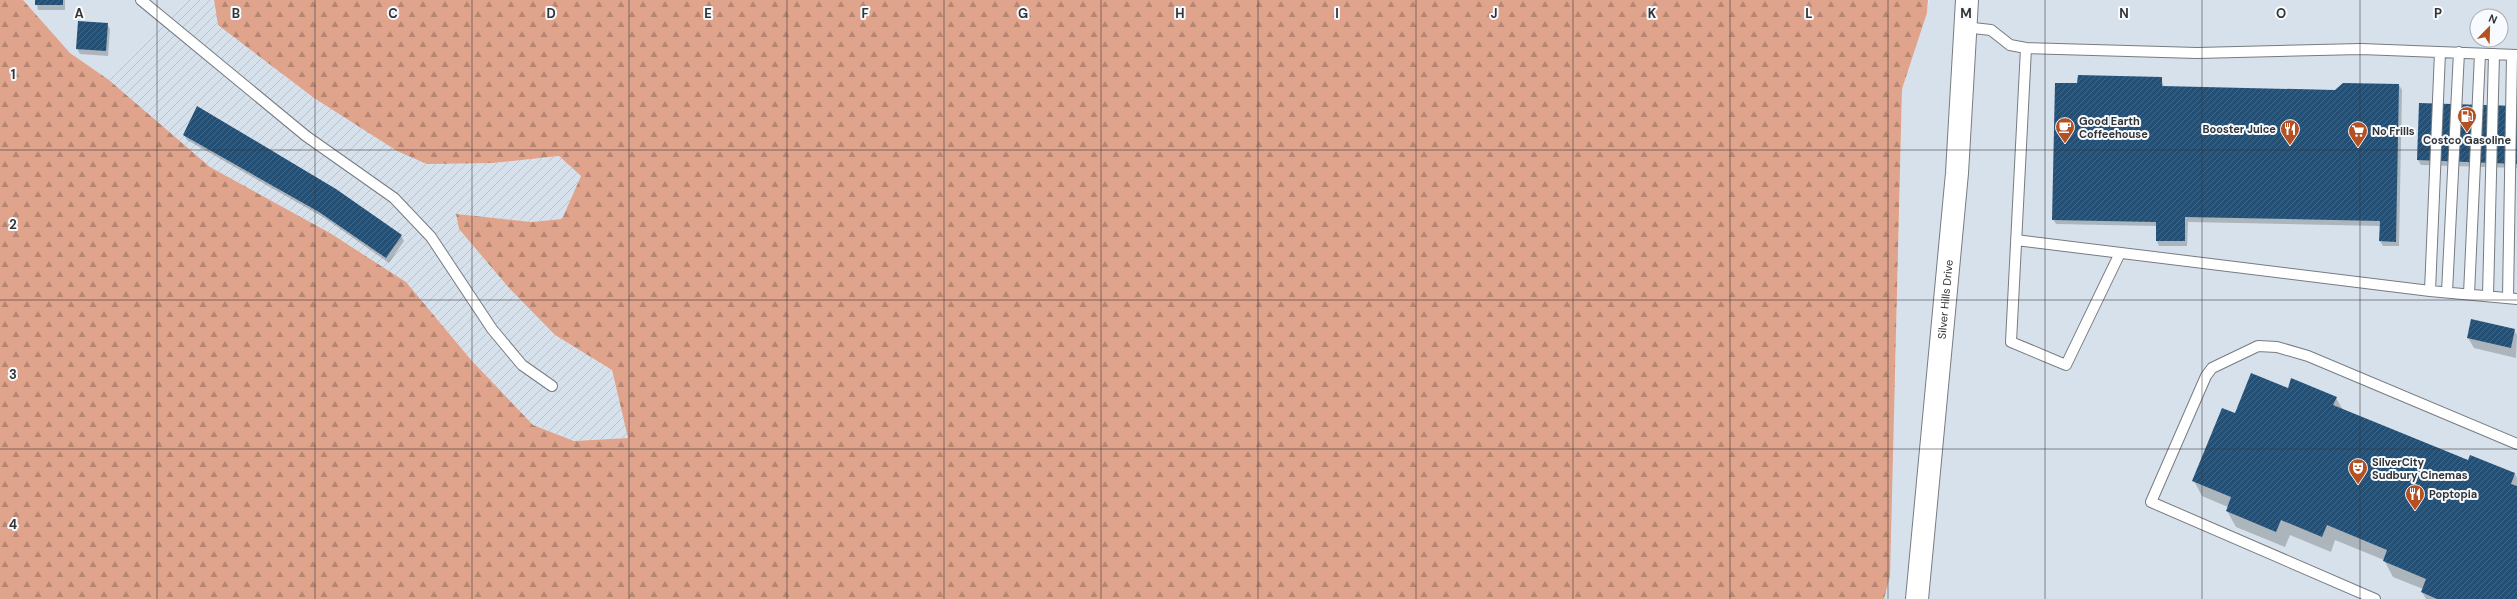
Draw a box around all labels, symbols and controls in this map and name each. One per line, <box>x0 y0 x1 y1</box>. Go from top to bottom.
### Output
text: A <box>74 5 84 22</box>
text: B <box>232 5 240 22</box>
text: C <box>388 5 398 22</box>
text: D <box>546 5 556 22</box>
text: E <box>704 5 712 22</box>
text: F <box>861 5 869 22</box>
text: G <box>1018 5 1028 22</box>
text: H <box>1175 5 1185 22</box>
text: I <box>1335 5 1339 22</box>
text: J <box>1490 5 1498 22</box>
text: K <box>1648 5 1657 22</box>
text: L <box>1805 5 1813 22</box>
text: M <box>1960 5 1972 22</box>
text: N <box>2119 5 2129 22</box>
text: O <box>2276 5 2286 22</box>
text: P <box>2434 5 2442 22</box>
north arrow <box>2469 8 2509 48</box>
text: N <box>2486 11 2499 27</box>
text: 1 <box>11 66 15 83</box>
fuel station icon: Costco Gasoline <box>2456 105 2478 133</box>
place label: Good Earth Coffeehouse <box>2079 114 2148 141</box>
cafe icon: Good Earth Coffeehouse <box>2054 116 2076 144</box>
restaurant icon: Booster Juice <box>2279 118 2301 146</box>
supermarket icon: No Frills <box>2347 120 2369 148</box>
place label: Booster Juice <box>2203 122 2276 136</box>
place label: No Frills <box>2372 124 2415 138</box>
place label: Costco Gasoline <box>2423 133 2511 147</box>
text: 2 <box>9 216 17 233</box>
street label: Silver Hills Drive <box>1934 259 1956 340</box>
text: 3 <box>9 366 17 383</box>
place label: SilverCity Sudbury Cinemas <box>2372 455 2468 482</box>
theatre icon: SilverCity Sudbury Cinemas <box>2347 457 2369 485</box>
restaurant icon: Poptopia <box>2404 483 2426 511</box>
place label: Poptopia <box>2429 487 2477 501</box>
text: 4 <box>9 516 17 533</box>

